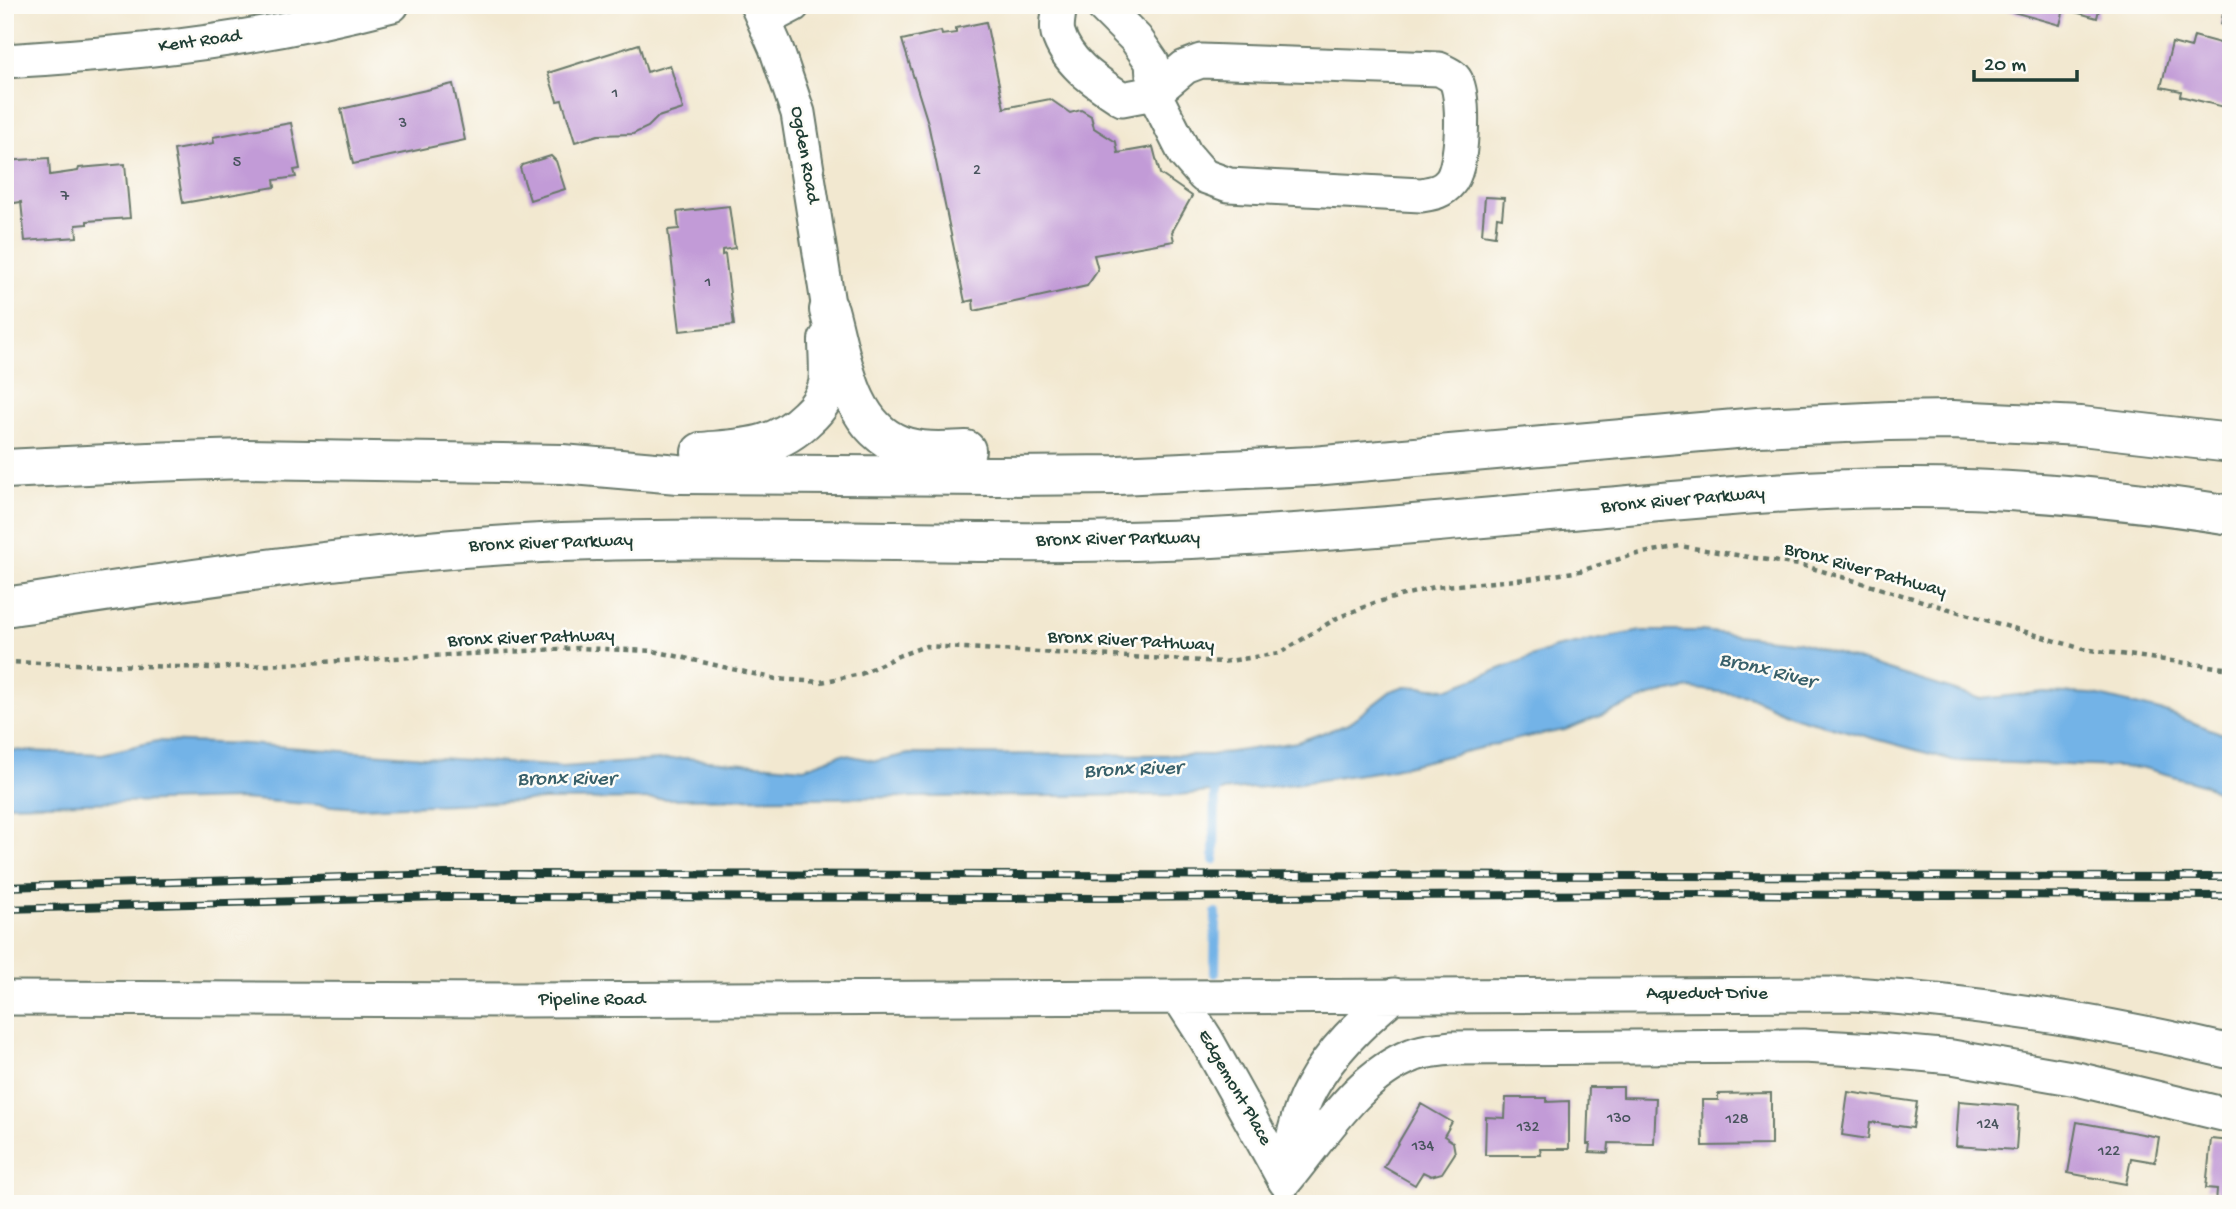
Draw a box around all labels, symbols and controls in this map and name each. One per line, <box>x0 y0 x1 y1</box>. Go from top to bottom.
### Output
street label: Kent Road <box>157 25 245 59</box>
scale bar <box>1974 38 2077 82</box>
text: 20 m <box>1984 54 2026 79</box>
house number: 1 <box>611 85 618 104</box>
street label: Ogden Road <box>784 105 824 207</box>
house number: 3 <box>398 115 407 134</box>
house number: 5 <box>233 154 241 173</box>
house number: 2 <box>973 162 981 181</box>
house number: 7 <box>60 188 70 207</box>
house number: 1 <box>704 274 711 293</box>
street label: Bronx River Parkway <box>1599 482 1766 520</box>
street label: Bronx River Parkway <box>1035 527 1201 553</box>
street label: Bronx River Parkway <box>468 530 634 558</box>
street label: Bronx River Pathway <box>1780 538 1949 604</box>
street label: Bronx River Pathway <box>446 625 615 653</box>
street label: Bronx River Pathway <box>1046 626 1216 658</box>
water label: Bronx River <box>1716 648 1822 697</box>
water label: Bronx River <box>1084 757 1187 785</box>
water label: Bronx River <box>517 768 620 793</box>
street label: Aqueduct Drive <box>1646 983 1768 1006</box>
street label: Pipeline Road <box>538 989 647 1012</box>
street label: Edgemont Place <box>1192 1026 1276 1150</box>
house number: 130 <box>1606 1110 1631 1129</box>
house number: 128 <box>1724 1111 1749 1130</box>
house number: 124 <box>1976 1116 1999 1135</box>
house number: 132 <box>1516 1119 1539 1138</box>
house number: 134 <box>1411 1138 1435 1157</box>
house number: 122 <box>2097 1143 2120 1162</box>

